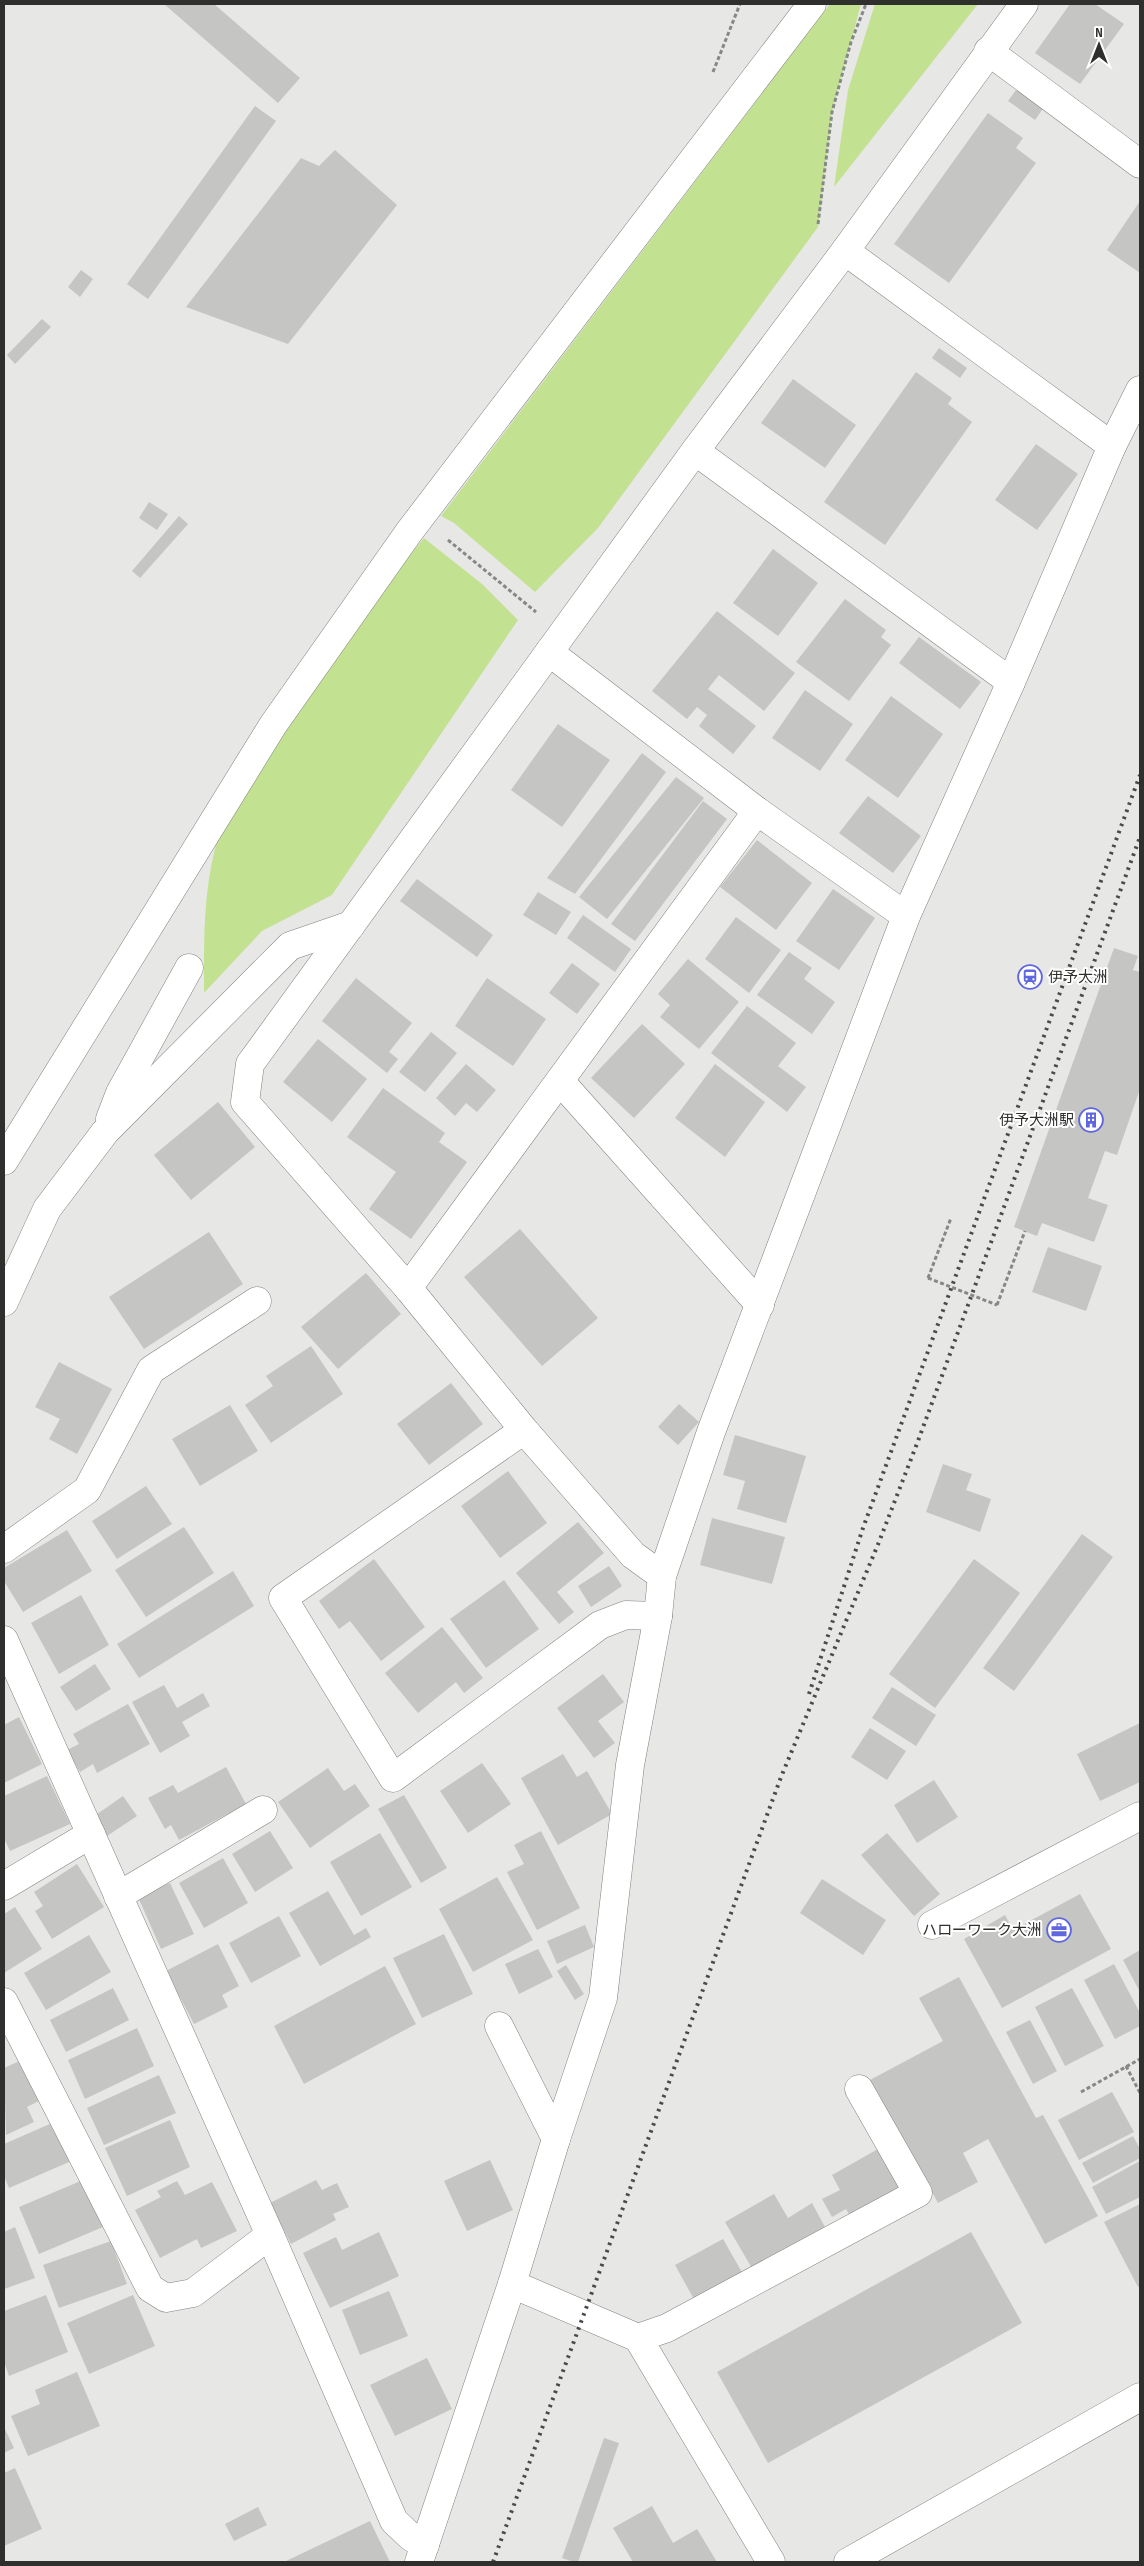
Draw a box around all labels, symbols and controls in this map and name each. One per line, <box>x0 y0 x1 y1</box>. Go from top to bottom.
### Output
north arrow <box>1074 20 1124 70</box>
text: N <box>1095 24 1103 41</box>
station icon: 伊予大洲 <box>1017 964 1043 990</box>
place label: 伊予大洲 <box>1048 968 1108 987</box>
building icon: 伊予大洲駅 <box>1078 1107 1104 1133</box>
place label: 伊予大洲駅 <box>999 1111 1074 1130</box>
office icon: ハローワーク大洲 <box>1046 1917 1072 1943</box>
place label: ハローワーク大洲 <box>922 1921 1042 1940</box>

